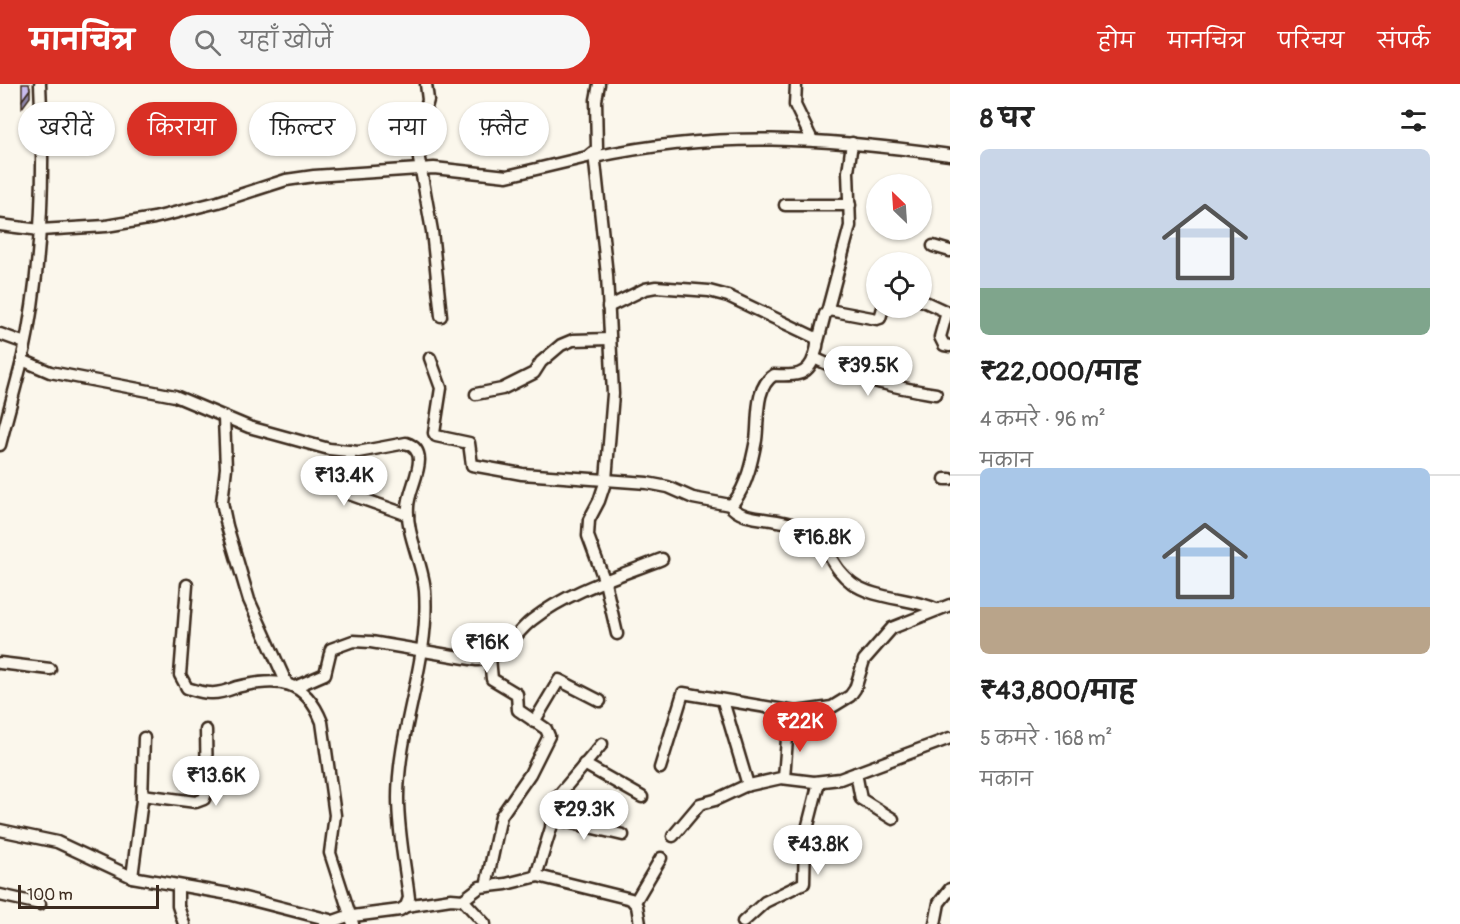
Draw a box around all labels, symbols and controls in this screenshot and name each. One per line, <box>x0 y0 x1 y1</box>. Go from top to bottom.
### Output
search box <box>170 15 590 69</box>
text: मानचित्र <box>30 24 134 59</box>
icon: search <box>191 26 224 59</box>
text: यहाँ खोजें <box>239 27 333 55</box>
text: होम <box>1098 28 1135 55</box>
text: मानचित्र <box>1168 28 1245 55</box>
text: परिचय <box>1278 28 1344 55</box>
text: संपर्क <box>1377 28 1430 55</box>
chip: खरीदें <box>18 102 115 156</box>
chip: किराया <box>127 102 237 156</box>
chip: फ़िल्टर <box>249 102 356 156</box>
chip: नया <box>368 102 447 156</box>
chip: फ़्लैट <box>459 102 549 156</box>
text: 8 घर <box>980 103 1033 135</box>
icon: filters <box>1397 104 1430 137</box>
north arrow <box>866 174 932 240</box>
map controls <box>866 174 932 318</box>
icon: home <box>1151 188 1259 296</box>
button: locate <box>866 252 932 318</box>
pin: ₹39.5K <box>819 346 917 397</box>
text: ₹39.5K <box>838 353 898 378</box>
text: ₹22,000/माह <box>980 356 1140 388</box>
text: 4 कमरे · 96 m² <box>980 407 1106 432</box>
text: मकान <box>980 448 1033 473</box>
pin: ₹13.4K <box>295 456 393 507</box>
text: ₹13.4K <box>314 463 374 488</box>
icon: home <box>1151 507 1259 615</box>
pin: ₹16.8K <box>773 518 871 569</box>
text: ₹16.8K <box>793 525 851 550</box>
pin: ₹16K <box>451 623 523 674</box>
text: ₹16K <box>465 630 509 655</box>
text: ₹43,800/माह <box>980 675 1135 707</box>
pin: ₹22K <box>764 702 836 753</box>
text: ₹22K <box>777 709 823 734</box>
text: 5 कमरे · 168 m² <box>980 726 1112 751</box>
pin: ₹13.6K <box>167 756 265 807</box>
text: ₹13.6K <box>186 763 246 788</box>
text: मकान <box>980 767 1033 792</box>
pin: ₹29.3K <box>535 790 633 841</box>
text: ₹29.3K <box>553 797 615 822</box>
pin: ₹43.8K <box>769 825 867 876</box>
text: ₹43.8K <box>787 832 849 857</box>
scale bar <box>18 882 159 910</box>
text: 100 m <box>27 885 73 905</box>

